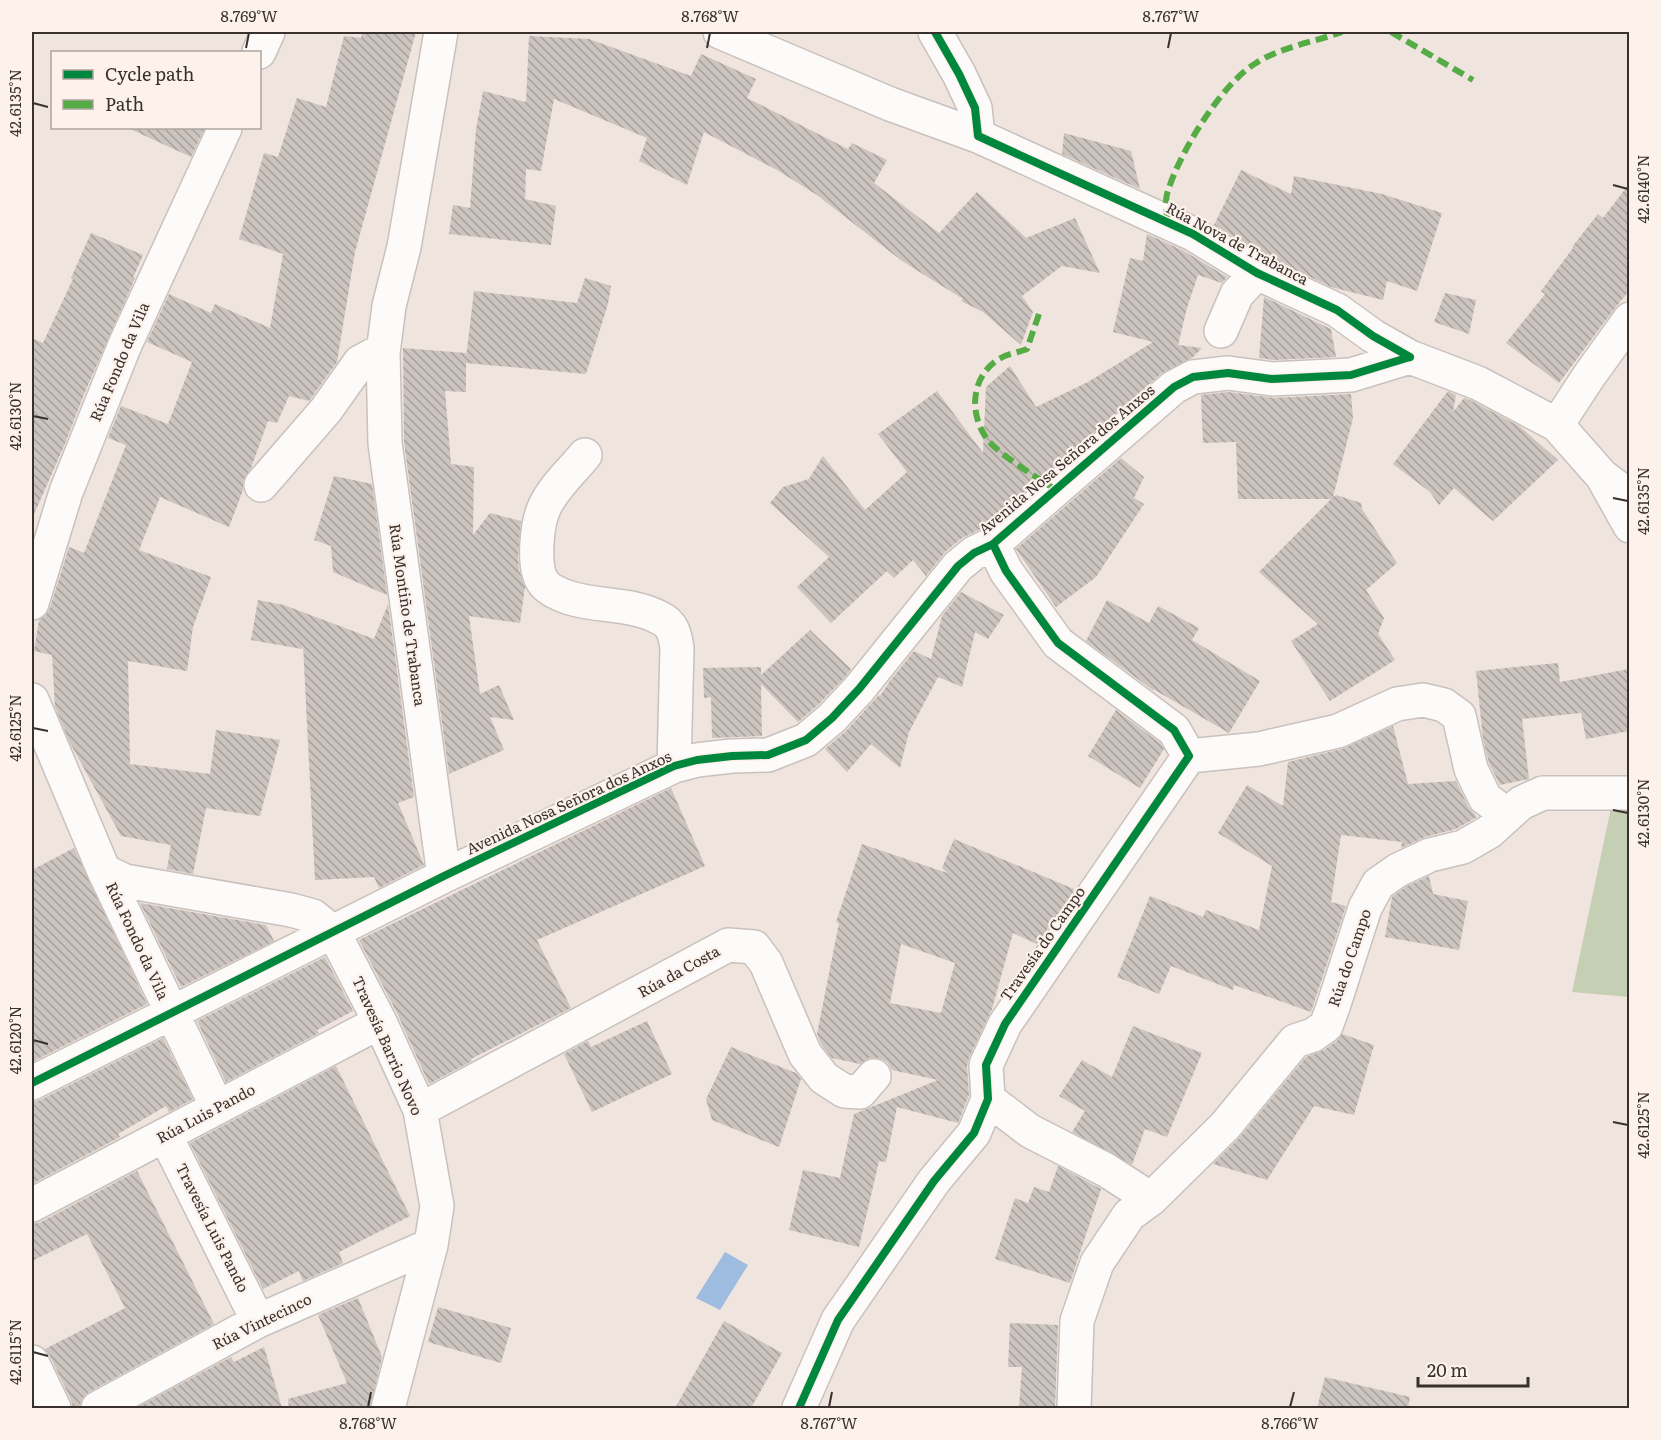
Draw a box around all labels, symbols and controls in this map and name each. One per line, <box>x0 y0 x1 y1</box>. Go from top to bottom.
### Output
text: 8.769°W <box>220 4 278 27</box>
text: 8.768°W <box>681 4 739 27</box>
text: 8.767°W <box>1143 4 1200 27</box>
legend <box>51 51 261 129</box>
text: Cycle path <box>105 60 194 87</box>
text: 42.6135°N <box>3 69 26 137</box>
text: Path <box>105 90 144 117</box>
text: 42.6140°N <box>1631 155 1654 223</box>
street label: Rúa Nova de Trabanca <box>1162 195 1314 290</box>
street label: Rúa Fondo da Vila <box>83 297 155 425</box>
street label: Avenida Nosa Señora dos Anxos <box>973 378 1159 540</box>
text: 42.6130°N <box>3 381 26 451</box>
text: 42.6135°N <box>1631 467 1654 535</box>
street label: Rúa Montiño de Trabanca <box>384 522 433 708</box>
text: 42.6125°N <box>3 694 26 762</box>
street label: Avenida Nosa Señora dos Anxos <box>462 744 675 859</box>
text: 42.6130°N <box>1631 778 1654 848</box>
street label: Rúa Fondo da Vila <box>101 878 176 1004</box>
street label: Travesía do Campo <box>993 881 1090 1005</box>
street label: Rúa do Campo <box>1321 905 1376 1010</box>
street label: Rúa da Costa <box>633 938 724 1003</box>
street label: Travesía Barrio Novo <box>347 972 430 1119</box>
text: 42.6120°N <box>3 1006 26 1074</box>
street label: Rúa Luis Pando <box>152 1077 259 1148</box>
text: 42.6125°N <box>1631 1091 1654 1159</box>
street label: Travesía Luis Pando <box>171 1159 256 1296</box>
street label: Rúa Vintecinco <box>208 1286 315 1355</box>
text: 42.6115°N <box>3 1319 26 1385</box>
scale bar <box>1418 1350 1528 1388</box>
text: 20 m <box>1427 1356 1468 1383</box>
text: 8.768°W <box>339 1411 397 1434</box>
text: 8.767°W <box>801 1411 858 1434</box>
text: 8.766°W <box>1261 1411 1319 1434</box>

